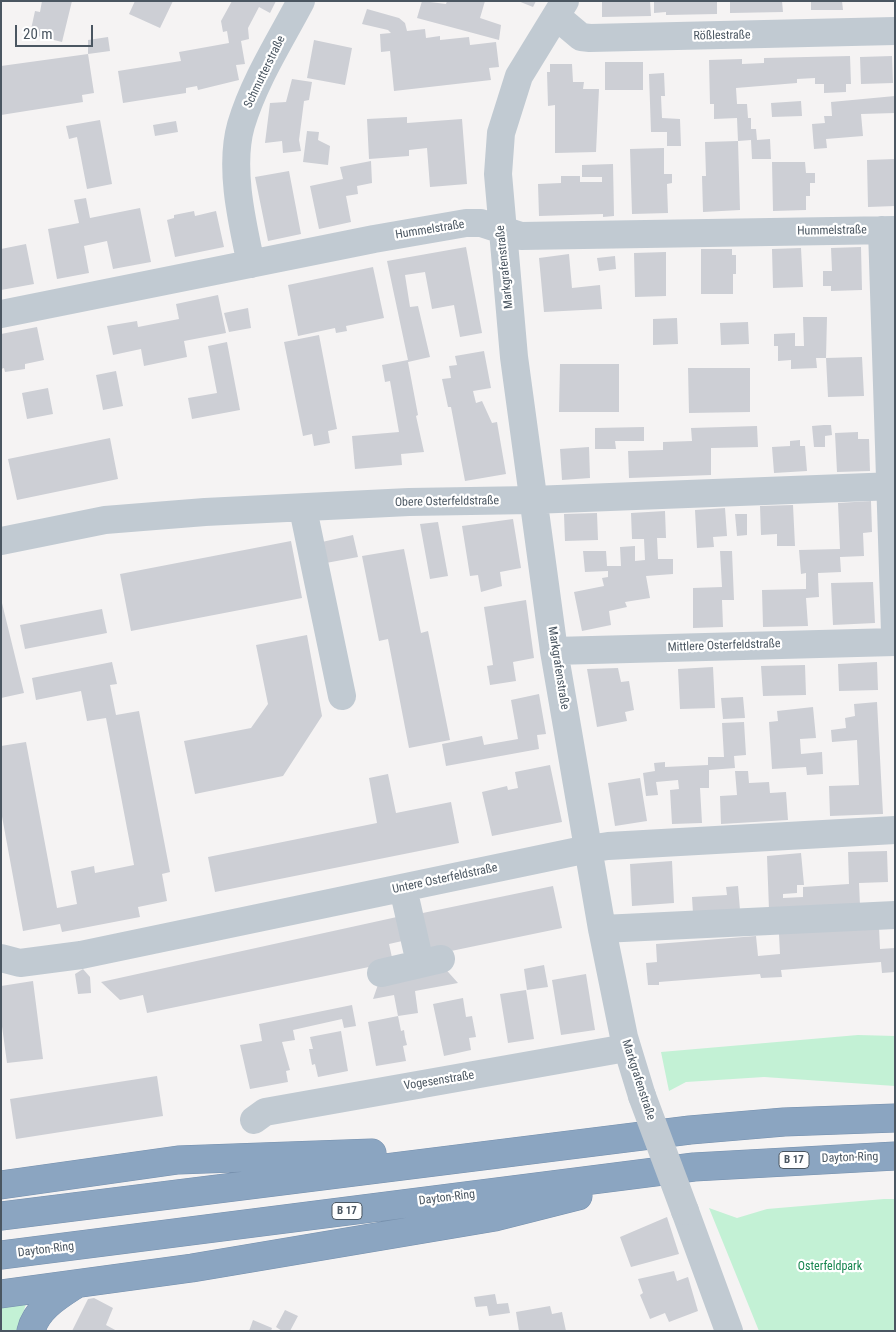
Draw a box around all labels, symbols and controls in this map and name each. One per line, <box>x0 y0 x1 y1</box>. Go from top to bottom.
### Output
scale bar <box>18 15 95 47</box>
text: 20 m <box>23 25 53 43</box>
street label: Rößlestraße <box>693 28 751 44</box>
street label: Schmutterstraße <box>241 33 289 111</box>
street label: Hummelstraße <box>394 217 466 243</box>
street label: Hummelstraße <box>797 223 867 239</box>
street label: Markgrafenstraße <box>493 224 517 310</box>
street label: Obere Osterfeldstraße <box>395 494 499 510</box>
street label: Markgrafenstraße <box>544 625 572 711</box>
street label: Mittlere Osterfeldstraße <box>667 637 781 655</box>
street label: Untere Osterfeldstraße <box>391 861 499 897</box>
street label: Markgrafenstraße <box>618 1038 658 1122</box>
street label: Vogesenstraße <box>403 1068 475 1094</box>
street label: Dayton-Ring <box>821 1150 879 1166</box>
road number: B 17 <box>779 1152 809 1168</box>
street label: Dayton-Ring <box>418 1187 476 1209</box>
road number: B 17 <box>332 1202 362 1220</box>
street label: Dayton-Ring <box>17 1239 75 1261</box>
park label: Osterfeldpark <box>798 1260 862 1274</box>

